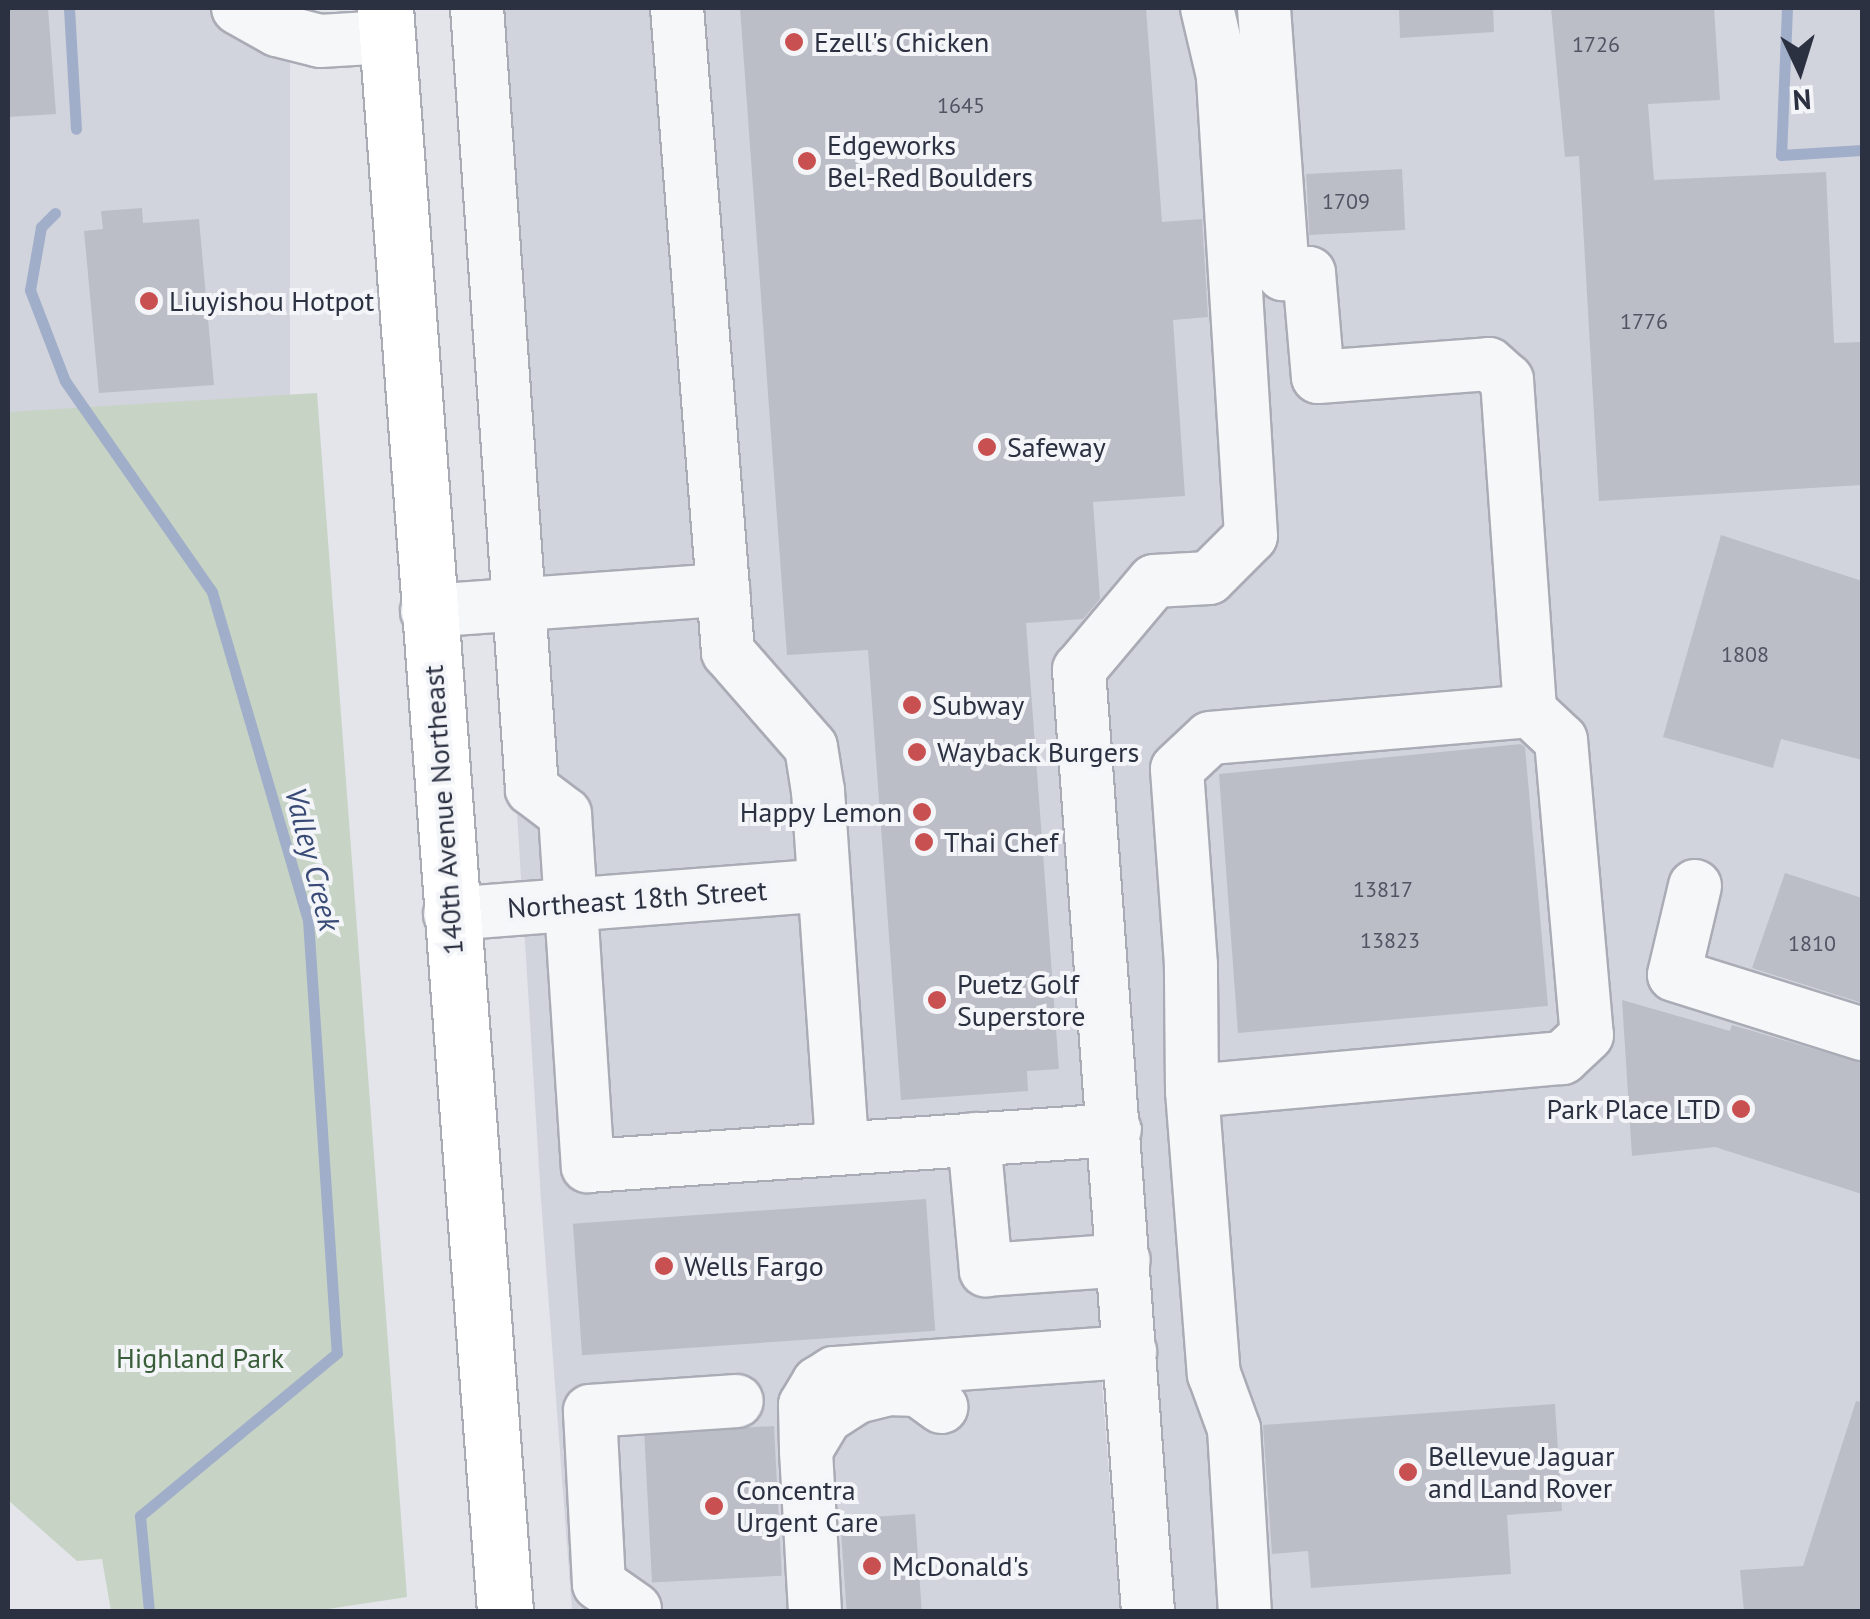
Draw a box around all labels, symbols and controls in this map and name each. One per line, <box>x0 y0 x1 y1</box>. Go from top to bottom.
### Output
north arrow <box>1750 20 1850 120</box>
place label: Ezell's Chicken <box>814 25 989 59</box>
marker: Ezell's Chicken <box>783 31 805 53</box>
house number: 1726 <box>1572 32 1620 58</box>
text: N <box>1792 81 1813 120</box>
house number: 1645 <box>937 93 985 119</box>
place label: Edgeworks Bel-Red Boulders <box>827 128 1033 194</box>
marker: Edgeworks Bel-Red Boulders <box>796 150 818 172</box>
house number: 1709 <box>1322 189 1370 215</box>
place label: Liuyishou Hotpot <box>169 284 374 318</box>
marker: Liuyishou Hotpot <box>138 290 160 312</box>
house number: 1776 <box>1620 309 1668 335</box>
place label: Safeway <box>1007 430 1106 464</box>
marker: Safeway <box>976 436 998 458</box>
house number: 1808 <box>1721 642 1769 668</box>
street label: 140th Avenue Northeast <box>416 663 470 957</box>
place label: Subway <box>932 688 1024 722</box>
marker: Subway <box>901 694 923 716</box>
place label: Wayback Burgers <box>937 735 1140 769</box>
marker: Wayback Burgers <box>906 741 928 763</box>
water label: Valley Creek <box>278 783 348 935</box>
place label: Happy Lemon <box>739 795 902 829</box>
marker: Happy Lemon <box>911 801 933 823</box>
place label: Thai Chef <box>944 825 1058 859</box>
marker: Thai Chef <box>913 831 935 853</box>
street label: Northeast 18th Street <box>506 873 768 925</box>
house number: 13817 <box>1353 877 1413 903</box>
house number: 13823 <box>1360 928 1420 954</box>
house number: 1810 <box>1788 931 1836 957</box>
place label: Puetz Golf Superstore <box>957 967 1086 1033</box>
marker: Puetz Golf Superstore <box>926 989 948 1011</box>
place label: Park Place LTD <box>1546 1092 1721 1126</box>
marker: Park Place LTD <box>1730 1098 1752 1120</box>
place label: Wells Fargo <box>684 1249 824 1283</box>
marker: Wells Fargo <box>653 1255 675 1277</box>
park label: Highland Park <box>116 1341 284 1375</box>
place label: Bellevue Jaguar and Land Rover <box>1428 1439 1614 1505</box>
marker: Bellevue Jaguar and Land Rover <box>1397 1461 1419 1483</box>
place label: Concentra Urgent Care <box>736 1473 878 1539</box>
marker: Concentra Urgent Care <box>701 1493 727 1519</box>
place label: McDonald's <box>892 1549 1029 1583</box>
marker: McDonald's <box>861 1555 883 1577</box>

